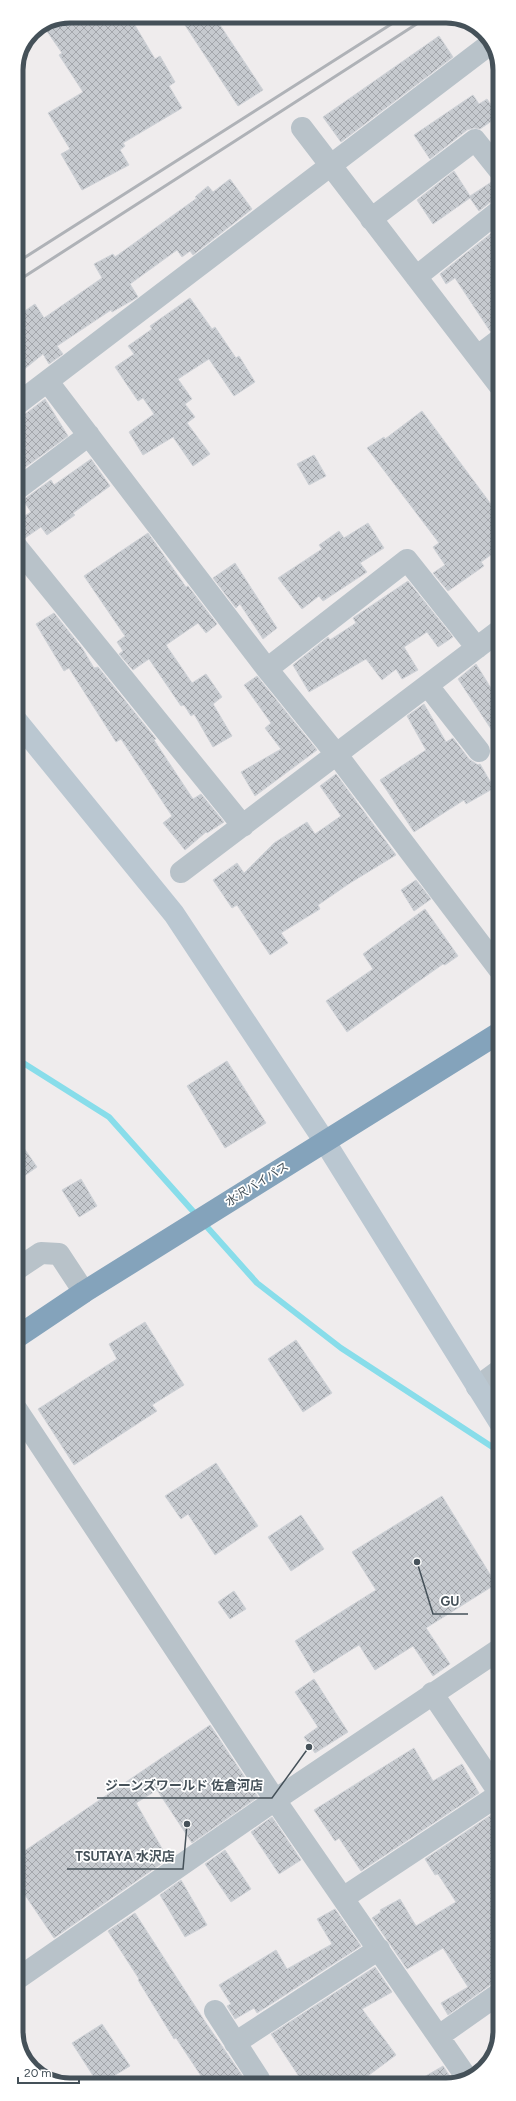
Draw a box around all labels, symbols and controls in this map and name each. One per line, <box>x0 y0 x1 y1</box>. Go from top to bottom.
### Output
street label: 水沢バイパス <box>223 1159 291 1209</box>
callout: GU <box>433 1589 468 1614</box>
text: GU <box>441 1594 459 1609</box>
callout: ジーンズワールド 佐倉河店 <box>97 1773 272 1798</box>
text: ジーンズワールド 佐倉河店 <box>105 1778 263 1793</box>
callout: TSUTAYA 水沢店 <box>67 1844 183 1869</box>
text: TSUTAYA 水沢店 <box>75 1849 175 1864</box>
scale bar <box>18 2059 79 2085</box>
text: 20 m <box>24 2066 52 2080</box>

